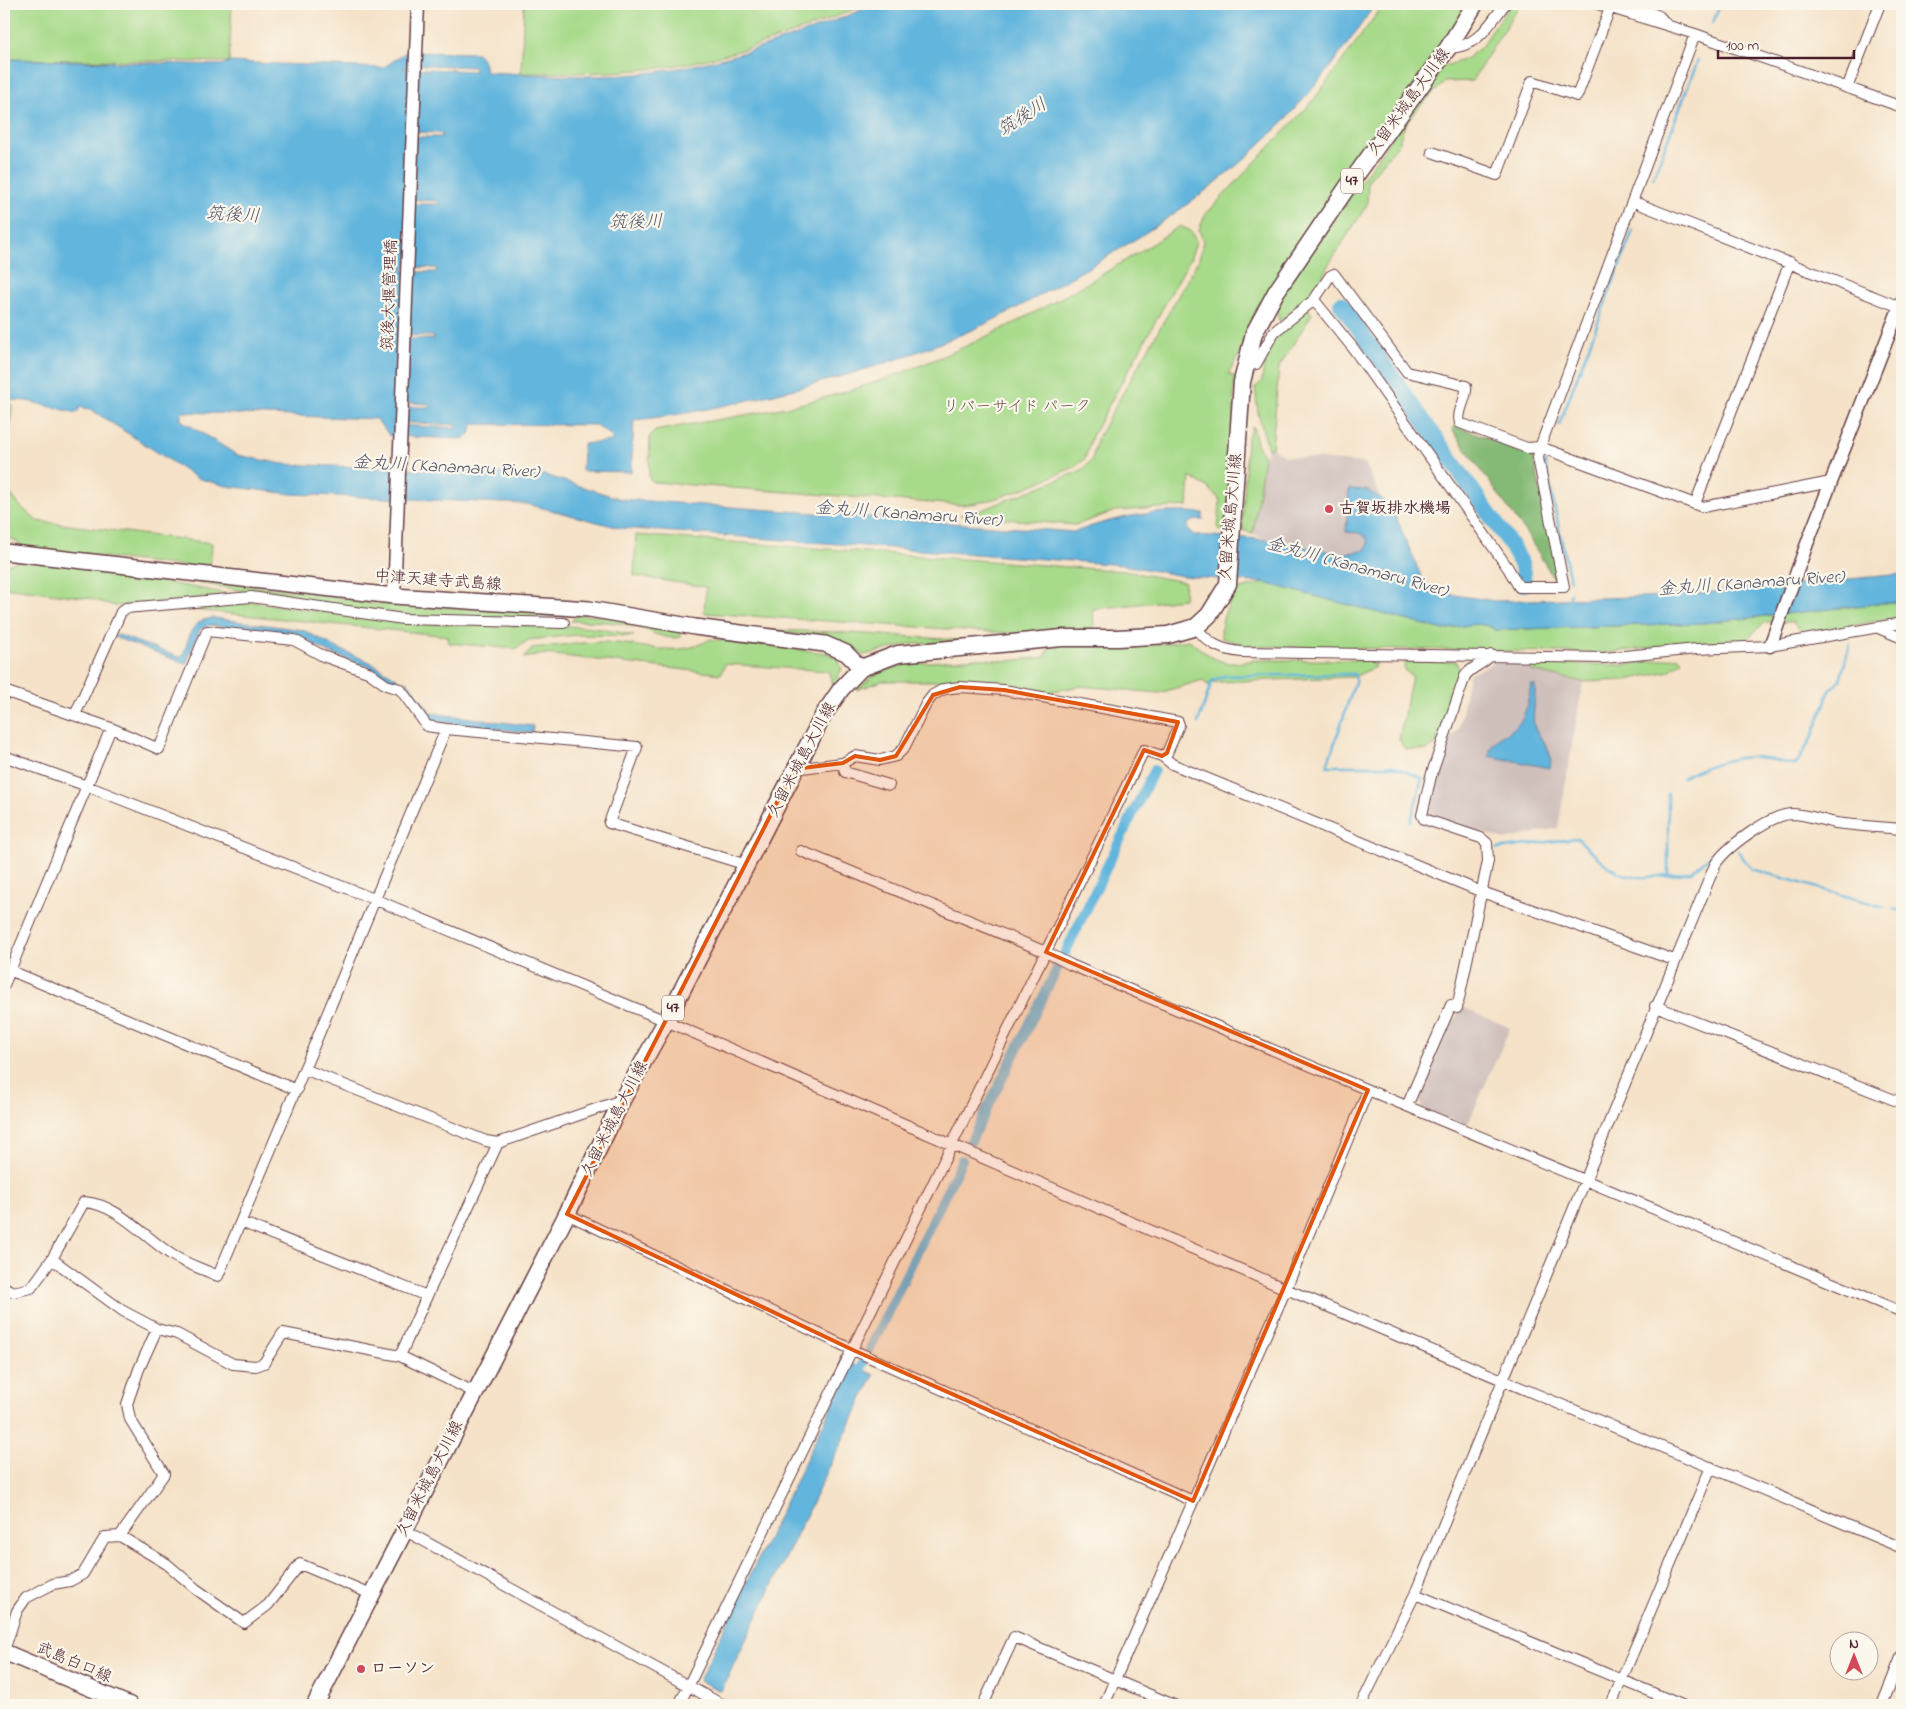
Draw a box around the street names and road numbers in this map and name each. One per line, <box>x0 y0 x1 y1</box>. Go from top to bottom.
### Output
street label: 久留米城島大川線 <box>1362 43 1456 161</box>
road number: 47 <box>1341 168 1363 194</box>
street label: 筑後大堰管理橋 <box>376 239 404 351</box>
street label: 久留米城島大川線 <box>1213 452 1249 582</box>
street label: 中津天建寺武島線 <box>373 565 503 597</box>
street label: 久留米城島大川線 <box>761 698 843 822</box>
road number: 47 <box>662 996 684 1020</box>
street label: 久留米城島大川線 <box>575 1057 655 1181</box>
street label: 久留米城島大川線 <box>390 1417 470 1541</box>
street label: 武島白口線 <box>32 1636 116 1690</box>

